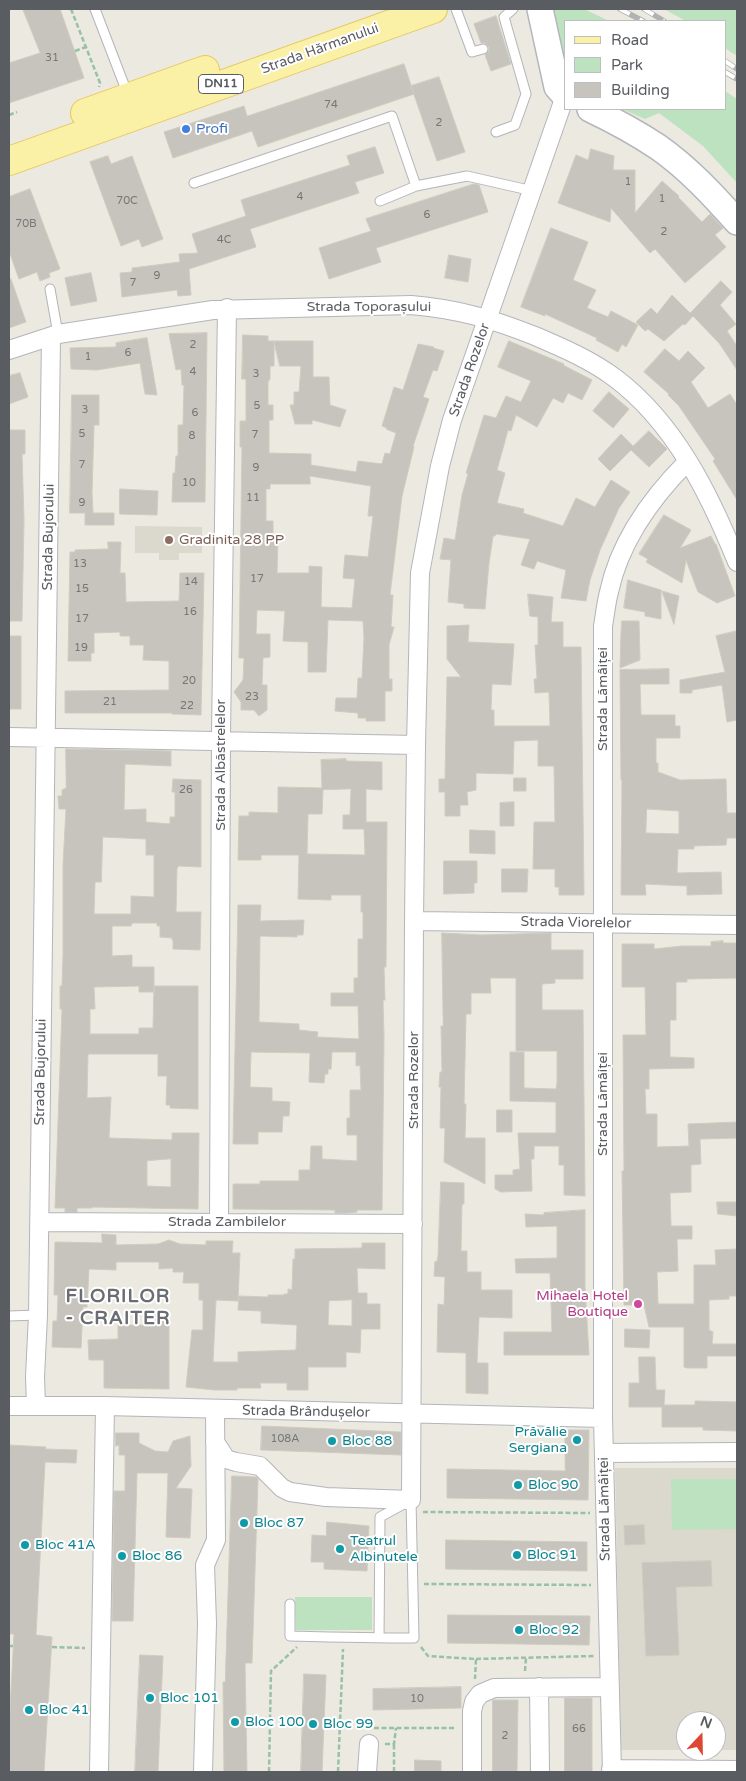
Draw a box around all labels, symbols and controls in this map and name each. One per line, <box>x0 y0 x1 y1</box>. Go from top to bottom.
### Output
street label: Strada Hărmanului <box>259 20 381 78</box>
legend <box>564 20 726 110</box>
text: Road <box>611 31 649 49</box>
house number: 31 <box>45 51 59 65</box>
text: Park <box>611 56 643 74</box>
road number: DN11 <box>198 74 244 94</box>
text: Building <box>611 81 670 99</box>
house number: 74 <box>324 98 338 112</box>
house number: 2 <box>436 116 442 130</box>
place label: Profi <box>196 121 228 137</box>
marker: Profi <box>180 123 192 135</box>
house number: 1 <box>625 175 631 189</box>
house number: 4 <box>297 190 303 204</box>
house number: 1 <box>659 192 665 206</box>
house number: 70C <box>116 194 138 208</box>
house number: 6 <box>424 208 430 222</box>
house number: 70B <box>15 217 37 231</box>
house number: 2 <box>661 225 667 239</box>
house number: 4C <box>217 233 231 247</box>
house number: 9 <box>154 269 160 283</box>
house number: 7 <box>130 276 136 290</box>
street label: Strada Toporașului <box>307 299 431 315</box>
street label: Strada Rozelor <box>446 321 494 419</box>
house number: 2 <box>190 338 196 352</box>
house number: 6 <box>125 346 131 360</box>
house number: 1 <box>85 350 91 364</box>
house number: 4 <box>190 365 196 379</box>
house number: 3 <box>253 367 259 381</box>
house number: 5 <box>254 399 260 413</box>
house number: 3 <box>82 403 88 417</box>
house number: 6 <box>192 406 198 420</box>
house number: 5 <box>79 427 85 441</box>
house number: 7 <box>252 428 258 442</box>
house number: 8 <box>189 429 195 443</box>
house number: 7 <box>79 458 85 472</box>
house number: 9 <box>253 461 259 475</box>
house number: 10 <box>182 476 196 490</box>
street label: Strada Bujorului <box>40 483 58 591</box>
house number: 11 <box>246 491 260 505</box>
house number: 9 <box>79 496 85 510</box>
place label: Gradinita 28 PP <box>179 532 284 548</box>
marker: Gradinita 28 PP <box>163 534 175 546</box>
house number: 13 <box>73 557 87 571</box>
house number: 17 <box>250 572 264 586</box>
house number: 14 <box>184 575 198 589</box>
house number: 15 <box>75 582 89 596</box>
house number: 16 <box>183 605 197 619</box>
house number: 17 <box>75 612 89 626</box>
house number: 19 <box>74 641 88 655</box>
street label: Strada Lămâiței <box>595 647 611 751</box>
house number: 20 <box>182 674 196 688</box>
house number: 23 <box>245 690 259 704</box>
house number: 21 <box>103 695 117 709</box>
house number: 22 <box>180 699 194 713</box>
street label: Strada Albăstrelelor <box>213 699 229 831</box>
house number: 26 <box>179 783 193 797</box>
street label: Strada Viorelelor <box>521 914 631 932</box>
street label: Strada Bujorului <box>32 1018 50 1126</box>
street label: Strada Rozelor <box>406 1031 422 1129</box>
street label: Strada Lămâiței <box>595 1052 611 1156</box>
street label: Strada Zambilelor <box>168 1214 286 1230</box>
district label: FLORILOR - CRAITER <box>64 1286 172 1330</box>
place label: Mihaela Hotel Boutique <box>536 1288 628 1320</box>
marker: Mihaela Hotel Boutique <box>632 1298 644 1310</box>
street label: Strada Brândușelor <box>242 1402 370 1422</box>
place label: Prăvălie Sergiana <box>509 1424 567 1456</box>
house number: 108A <box>271 1432 299 1446</box>
place label: Bloc 88 <box>342 1433 392 1449</box>
marker: Prăvălie Sergiana <box>571 1434 583 1446</box>
marker: Bloc 88 <box>326 1435 338 1447</box>
street label: Strada Lămâiței <box>596 1457 614 1561</box>
place label: Bloc 90 <box>528 1477 578 1493</box>
marker: Bloc 90 <box>512 1479 524 1491</box>
place label: Bloc 87 <box>254 1515 304 1531</box>
marker: Bloc 87 <box>238 1517 250 1529</box>
place label: Teatrul Albinutele <box>350 1533 418 1565</box>
place label: Bloc 41A <box>35 1537 96 1553</box>
marker: Bloc 41A <box>19 1539 31 1551</box>
marker: Teatrul Albinutele <box>334 1543 346 1555</box>
place label: Bloc 91 <box>527 1547 577 1563</box>
place label: Bloc 86 <box>132 1548 182 1564</box>
marker: Bloc 91 <box>511 1549 523 1561</box>
marker: Bloc 86 <box>116 1550 128 1562</box>
place label: Bloc 92 <box>529 1622 579 1638</box>
marker: Bloc 92 <box>513 1624 525 1636</box>
place label: Bloc 101 <box>160 1690 219 1706</box>
marker: Bloc 101 <box>144 1692 156 1704</box>
house number: 10 <box>410 1692 424 1706</box>
place label: Bloc 41 <box>39 1702 89 1718</box>
marker: Bloc 41 <box>23 1704 35 1716</box>
north arrow <box>676 1711 726 1761</box>
text: N <box>698 1713 714 1732</box>
place label: Bloc 100 <box>245 1714 304 1730</box>
marker: Bloc 100 <box>229 1716 241 1728</box>
place label: Bloc 99 <box>323 1716 373 1732</box>
marker: Bloc 99 <box>307 1718 319 1730</box>
house number: 66 <box>572 1722 586 1736</box>
house number: 2 <box>502 1729 508 1743</box>

